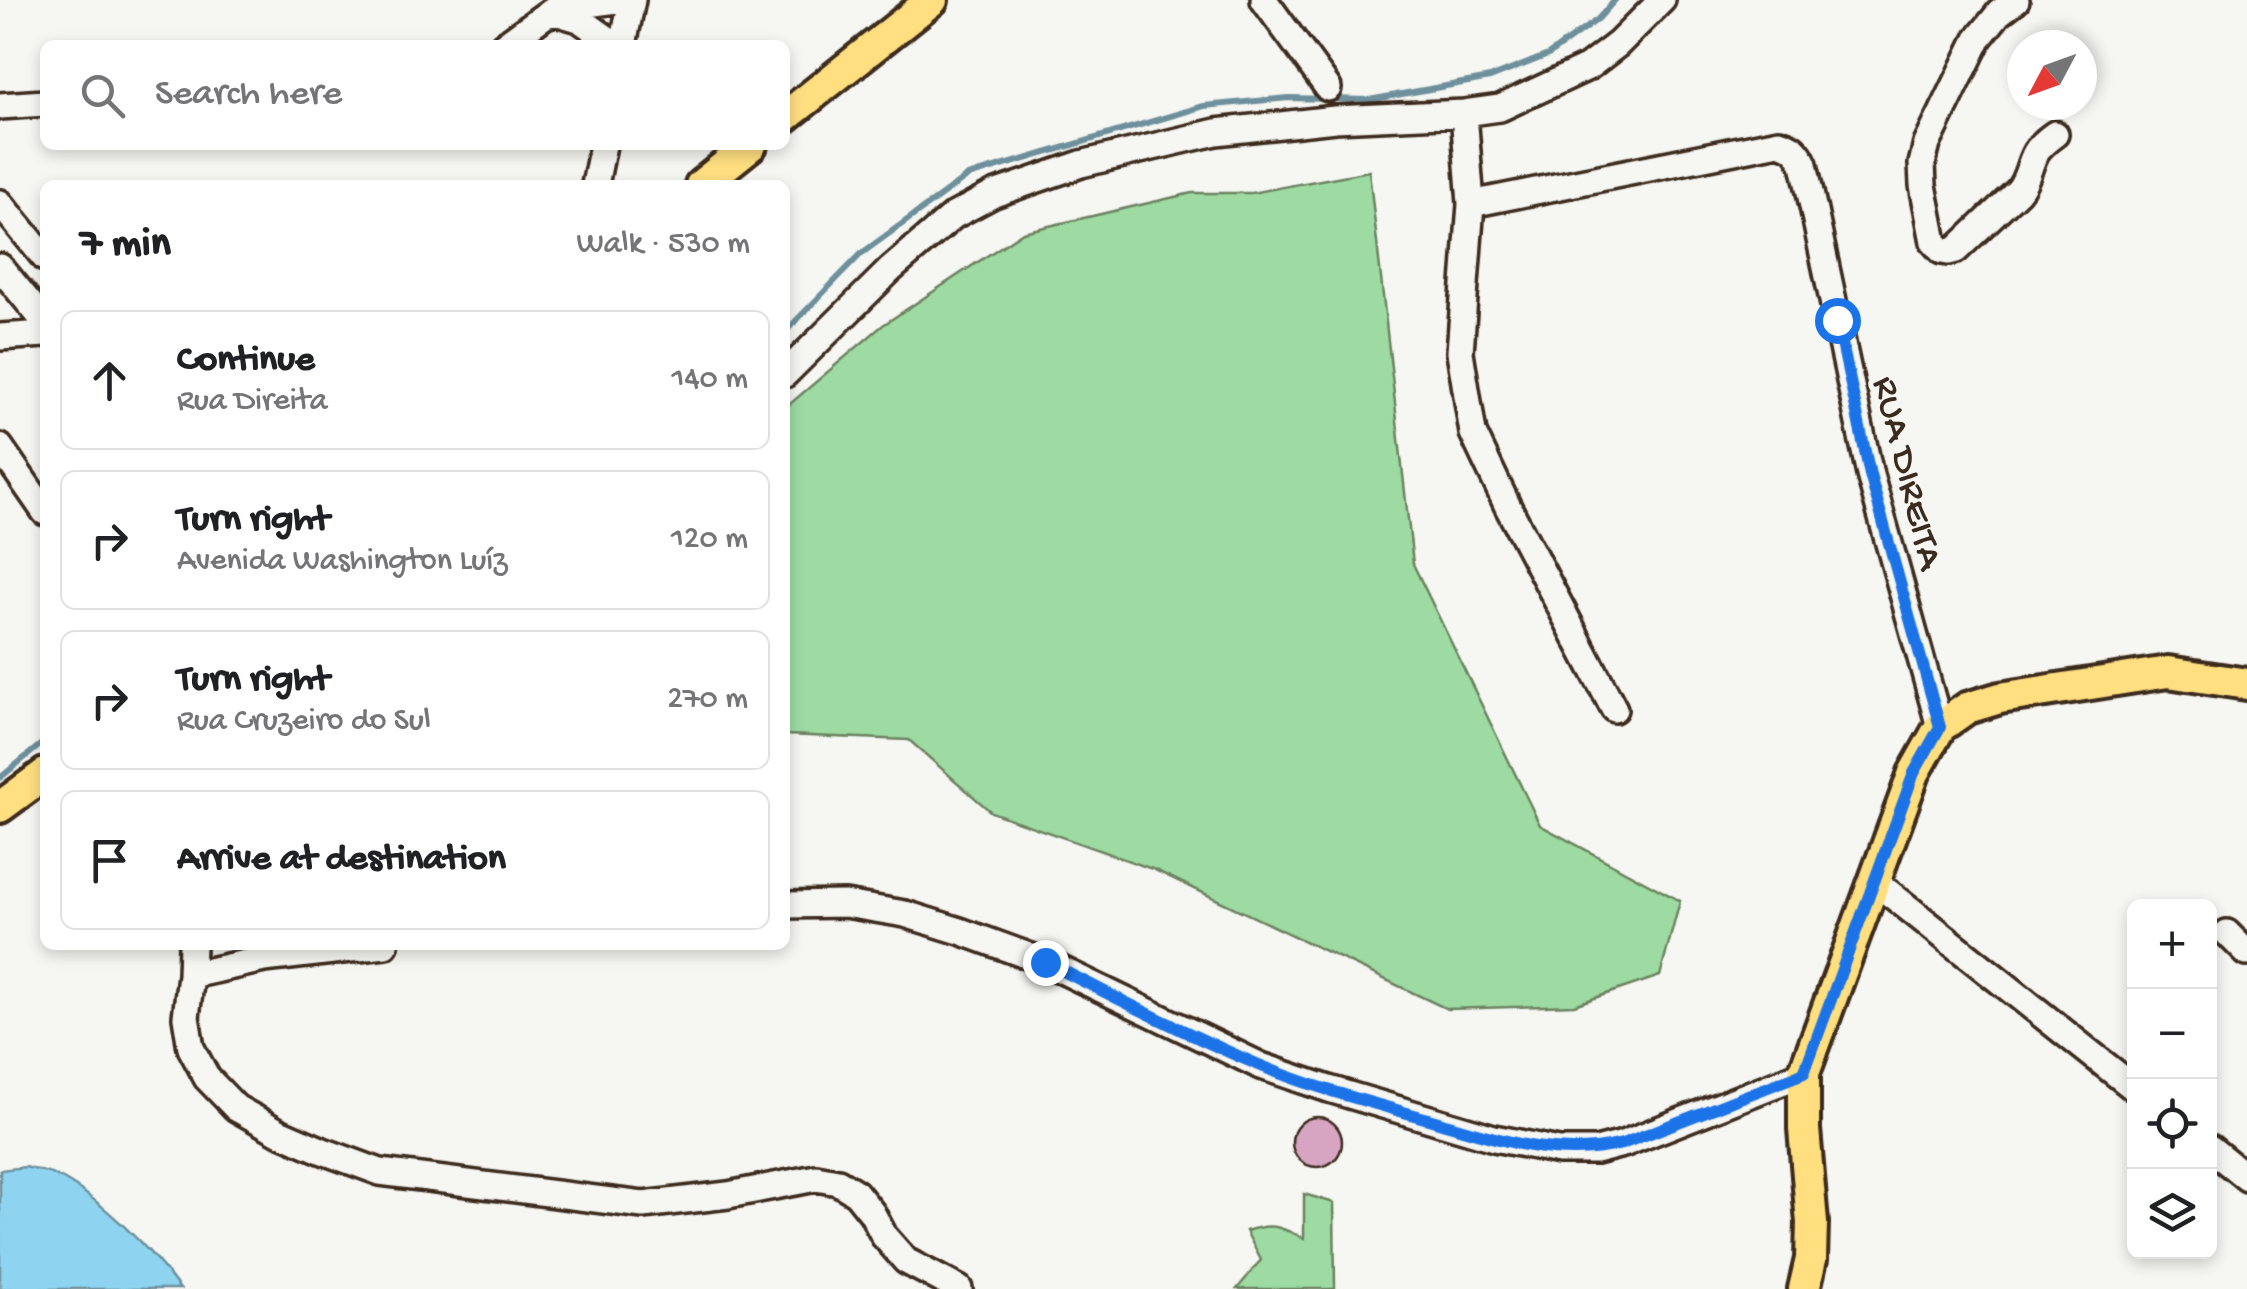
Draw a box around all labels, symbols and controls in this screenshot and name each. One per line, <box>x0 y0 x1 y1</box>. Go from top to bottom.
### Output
north arrow <box>2007 30 2097 120</box>
search box <box>40 40 790 150</box>
icon: search <box>75 68 130 123</box>
text: Search here <box>155 73 342 117</box>
text: 7 min <box>80 221 171 270</box>
text: Walk · 530 m <box>577 226 750 264</box>
route start <box>1815 298 1861 344</box>
text: Continue <box>177 339 315 383</box>
icon: ahead <box>82 353 137 408</box>
text: 140 m <box>671 361 748 399</box>
street label: RUA DIREITA <box>1860 373 1951 577</box>
text: Rua Direita <box>177 383 328 421</box>
text: Turn right <box>177 499 329 543</box>
icon: right <box>82 513 137 568</box>
text: 120 m <box>671 521 748 559</box>
text: Avenida Washington Luíz <box>177 543 507 581</box>
text: Turn right <box>177 659 329 703</box>
icon: right <box>82 673 137 728</box>
text: 270 m <box>667 681 748 719</box>
text: Rua Cruzeiro do Sul <box>177 703 431 741</box>
icon: arrive <box>82 833 137 888</box>
text: Arrive at destination <box>177 838 506 882</box>
map controls <box>2127 899 2217 1259</box>
button: + <box>2127 899 2217 989</box>
route end <box>1023 940 1069 986</box>
button: − <box>2127 989 2217 1079</box>
button: locate <box>2127 1079 2217 1169</box>
button: layers <box>2127 1169 2217 1259</box>

